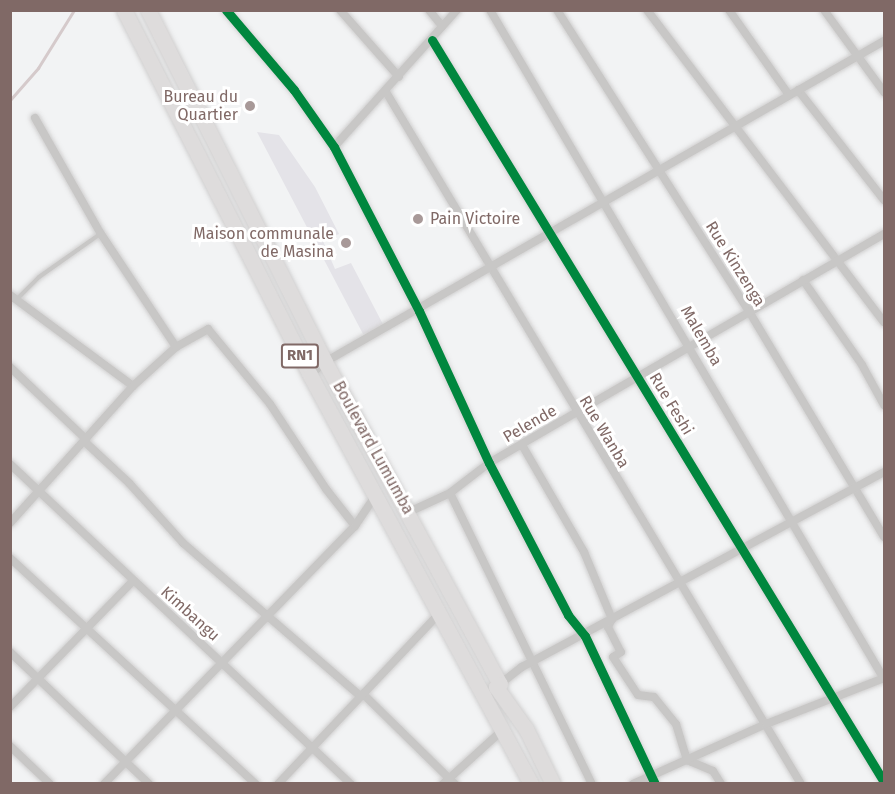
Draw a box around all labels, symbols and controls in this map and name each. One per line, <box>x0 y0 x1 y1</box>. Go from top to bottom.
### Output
place label: Bureau du Quartier <box>164 87 238 125</box>
marker: Bureau du Quartier <box>243 99 257 113</box>
place label: Pain Victoire <box>430 209 520 229</box>
marker: Pain Victoire <box>411 212 425 226</box>
street label: Rue Kinzenga <box>701 218 769 310</box>
place label: Maison communale de Masina <box>193 224 334 262</box>
marker: Maison communale de Masina <box>339 236 353 250</box>
street label: Malemba <box>676 303 726 369</box>
road number: RN1 <box>280 344 320 368</box>
street label: Rue Feshi <box>645 369 697 439</box>
street label: Boulevard Lumumba <box>328 378 418 518</box>
street label: Rue Wanba <box>575 392 633 472</box>
street label: Pelende <box>500 401 560 447</box>
street label: Kimbangu <box>157 583 223 645</box>

